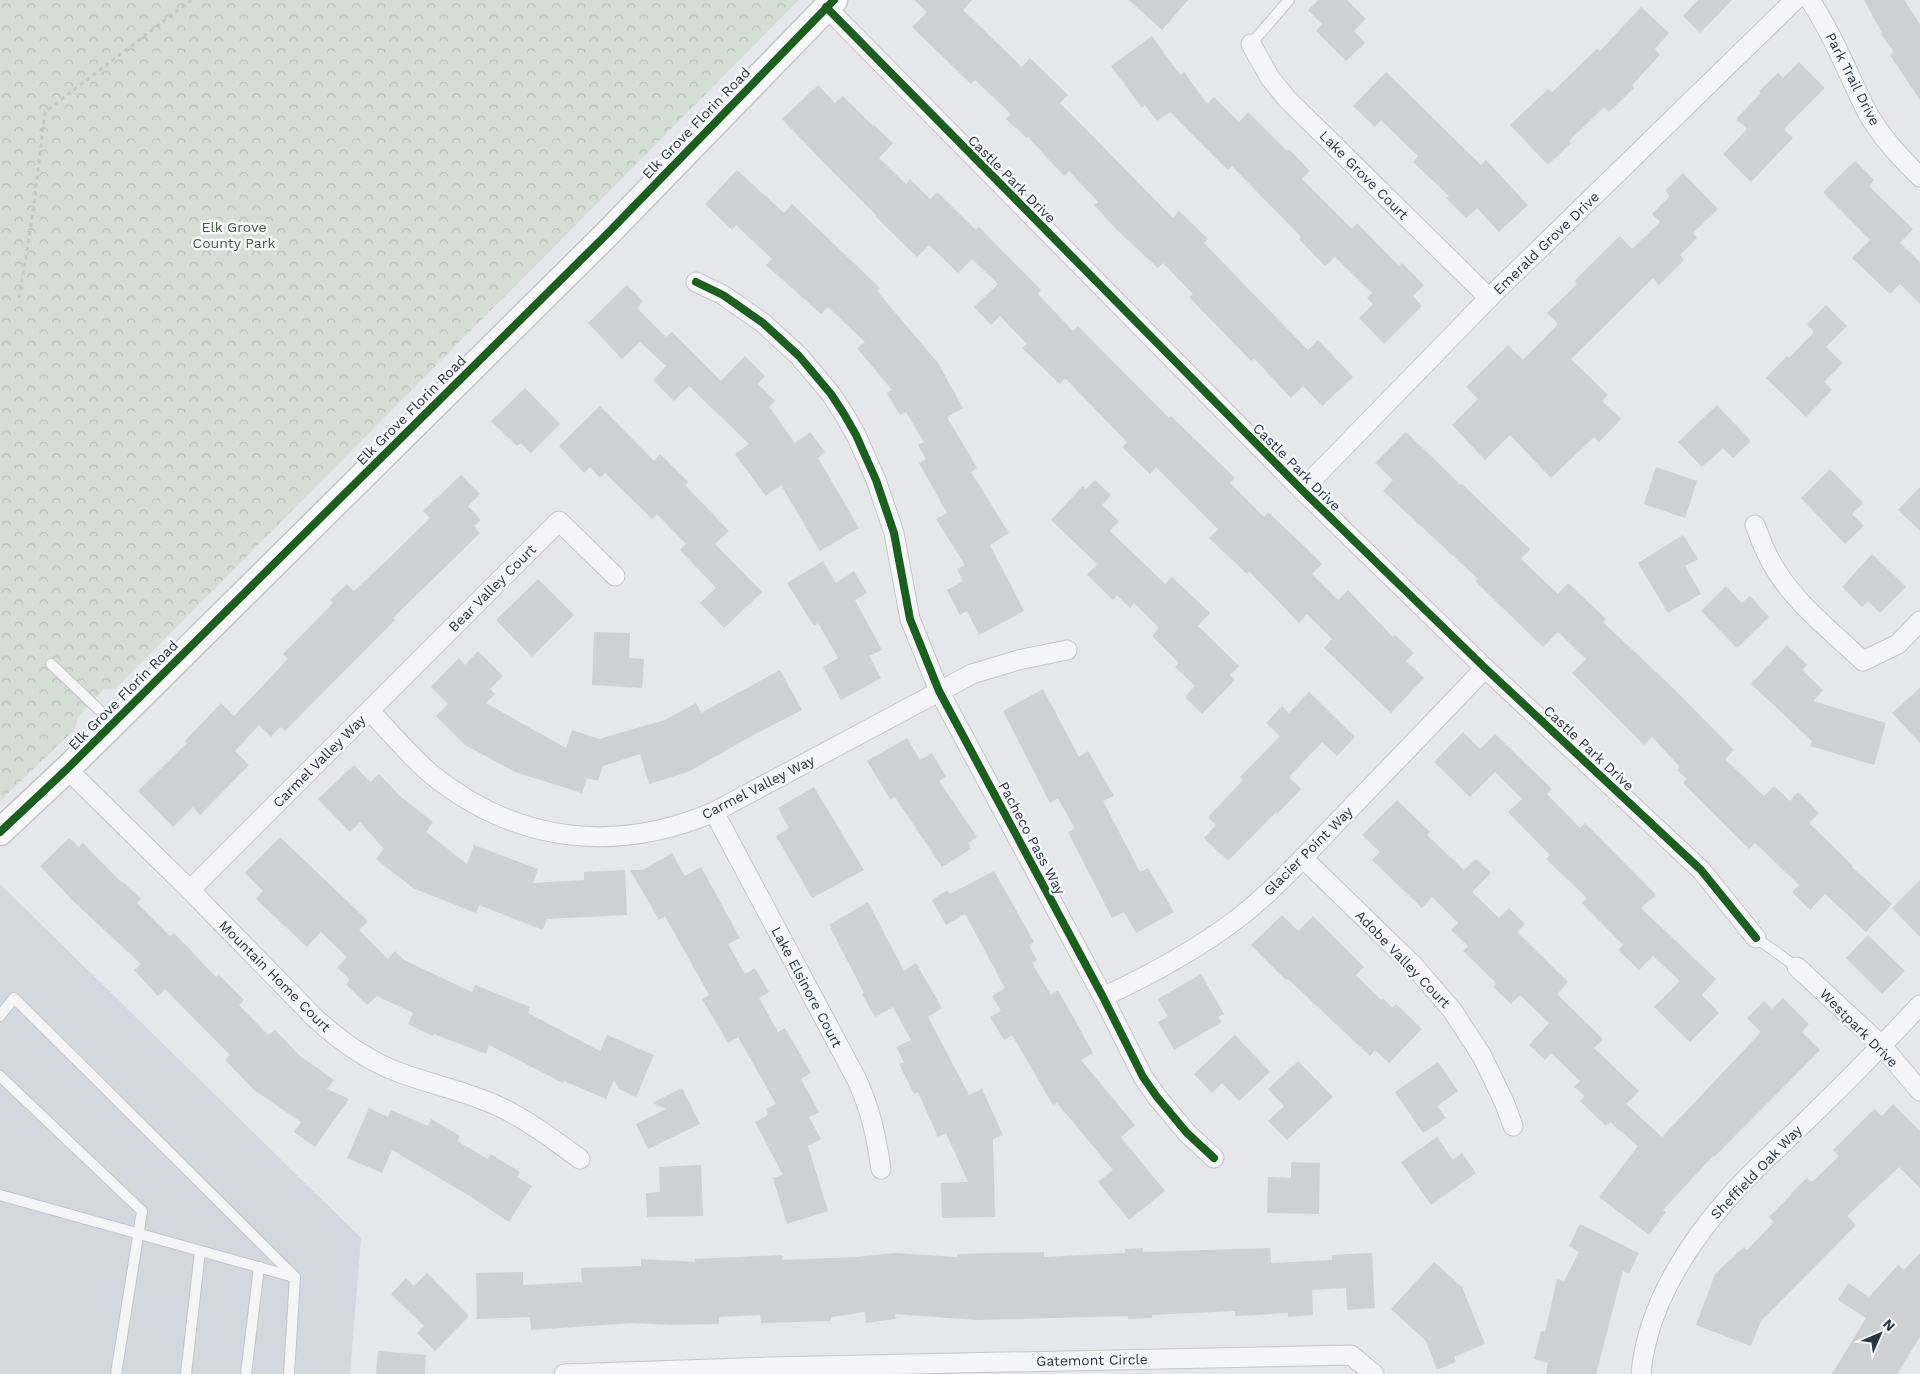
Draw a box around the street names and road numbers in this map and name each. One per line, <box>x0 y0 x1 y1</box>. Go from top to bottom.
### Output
street label: Park Trail Drive <box>1823 30 1883 128</box>
street label: Elk Grove Florin Road <box>639 64 753 182</box>
street label: Lake Grove Court <box>1316 127 1412 223</box>
street label: Castle Park Drive <box>965 132 1059 226</box>
street label: Emerald Grove Drive <box>1490 188 1602 298</box>
street label: Elk Grove Florin Road <box>353 352 469 468</box>
street label: Castle Park Drive <box>1250 420 1344 514</box>
street label: Bear Valley Court <box>445 541 539 635</box>
street label: Elk Grove Florin Road <box>65 637 181 753</box>
street label: Castle Park Drive <box>1541 702 1637 794</box>
street label: Carmel Valley Way <box>269 711 369 811</box>
street label: Carmel Valley Way <box>699 751 818 822</box>
street label: Pacheco Pass Way <box>996 779 1069 898</box>
street label: Glacier Point Way <box>1260 803 1356 899</box>
street label: Adobe Valley Court <box>1352 907 1454 1011</box>
street label: Mountain Home Court <box>216 917 334 1035</box>
street label: Lake Elsinore Court <box>768 924 846 1050</box>
street label: Westpark Drive <box>1817 986 1901 1070</box>
street label: Sheffield Oak Way <box>1707 1121 1805 1222</box>
street label: Gatemont Circle <box>1036 1351 1148 1369</box>

